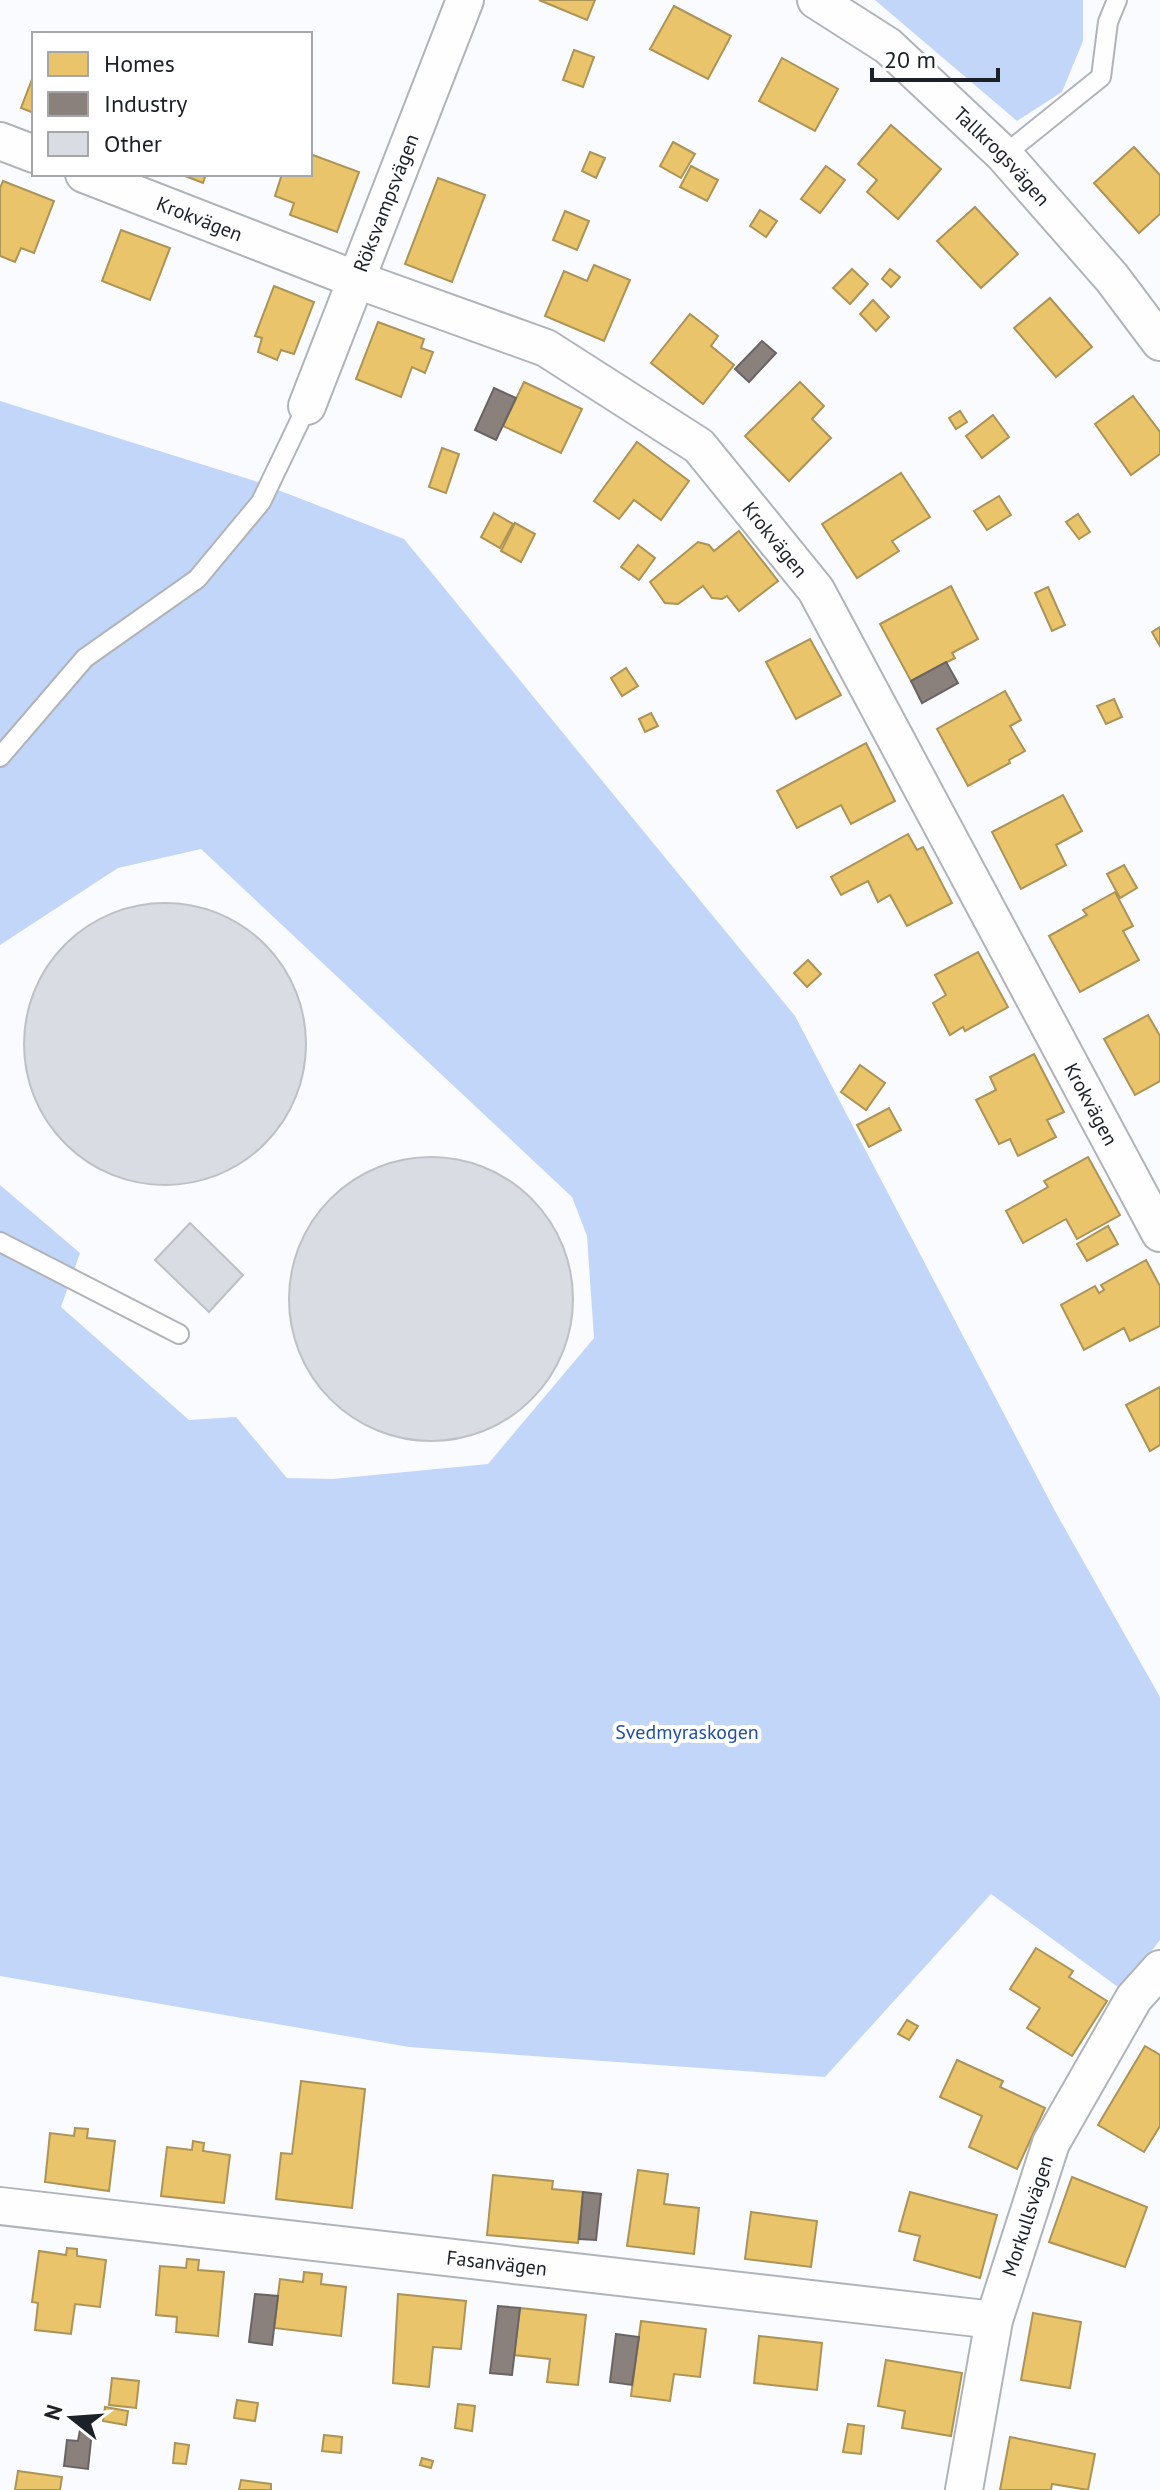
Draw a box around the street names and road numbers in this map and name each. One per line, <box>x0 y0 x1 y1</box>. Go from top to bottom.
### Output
street label: Tallkrogsvägen <box>948 101 1056 211</box>
street label: Röksvampsvägen <box>347 130 425 276</box>
street label: Krokvägen <box>153 190 246 247</box>
street label: Krokvägen <box>737 496 814 583</box>
street label: Krokvägen <box>1058 1058 1124 1150</box>
street label: Morkullsvägen <box>996 2152 1059 2280</box>
street label: Fasanvägen <box>445 2244 548 2282</box>

